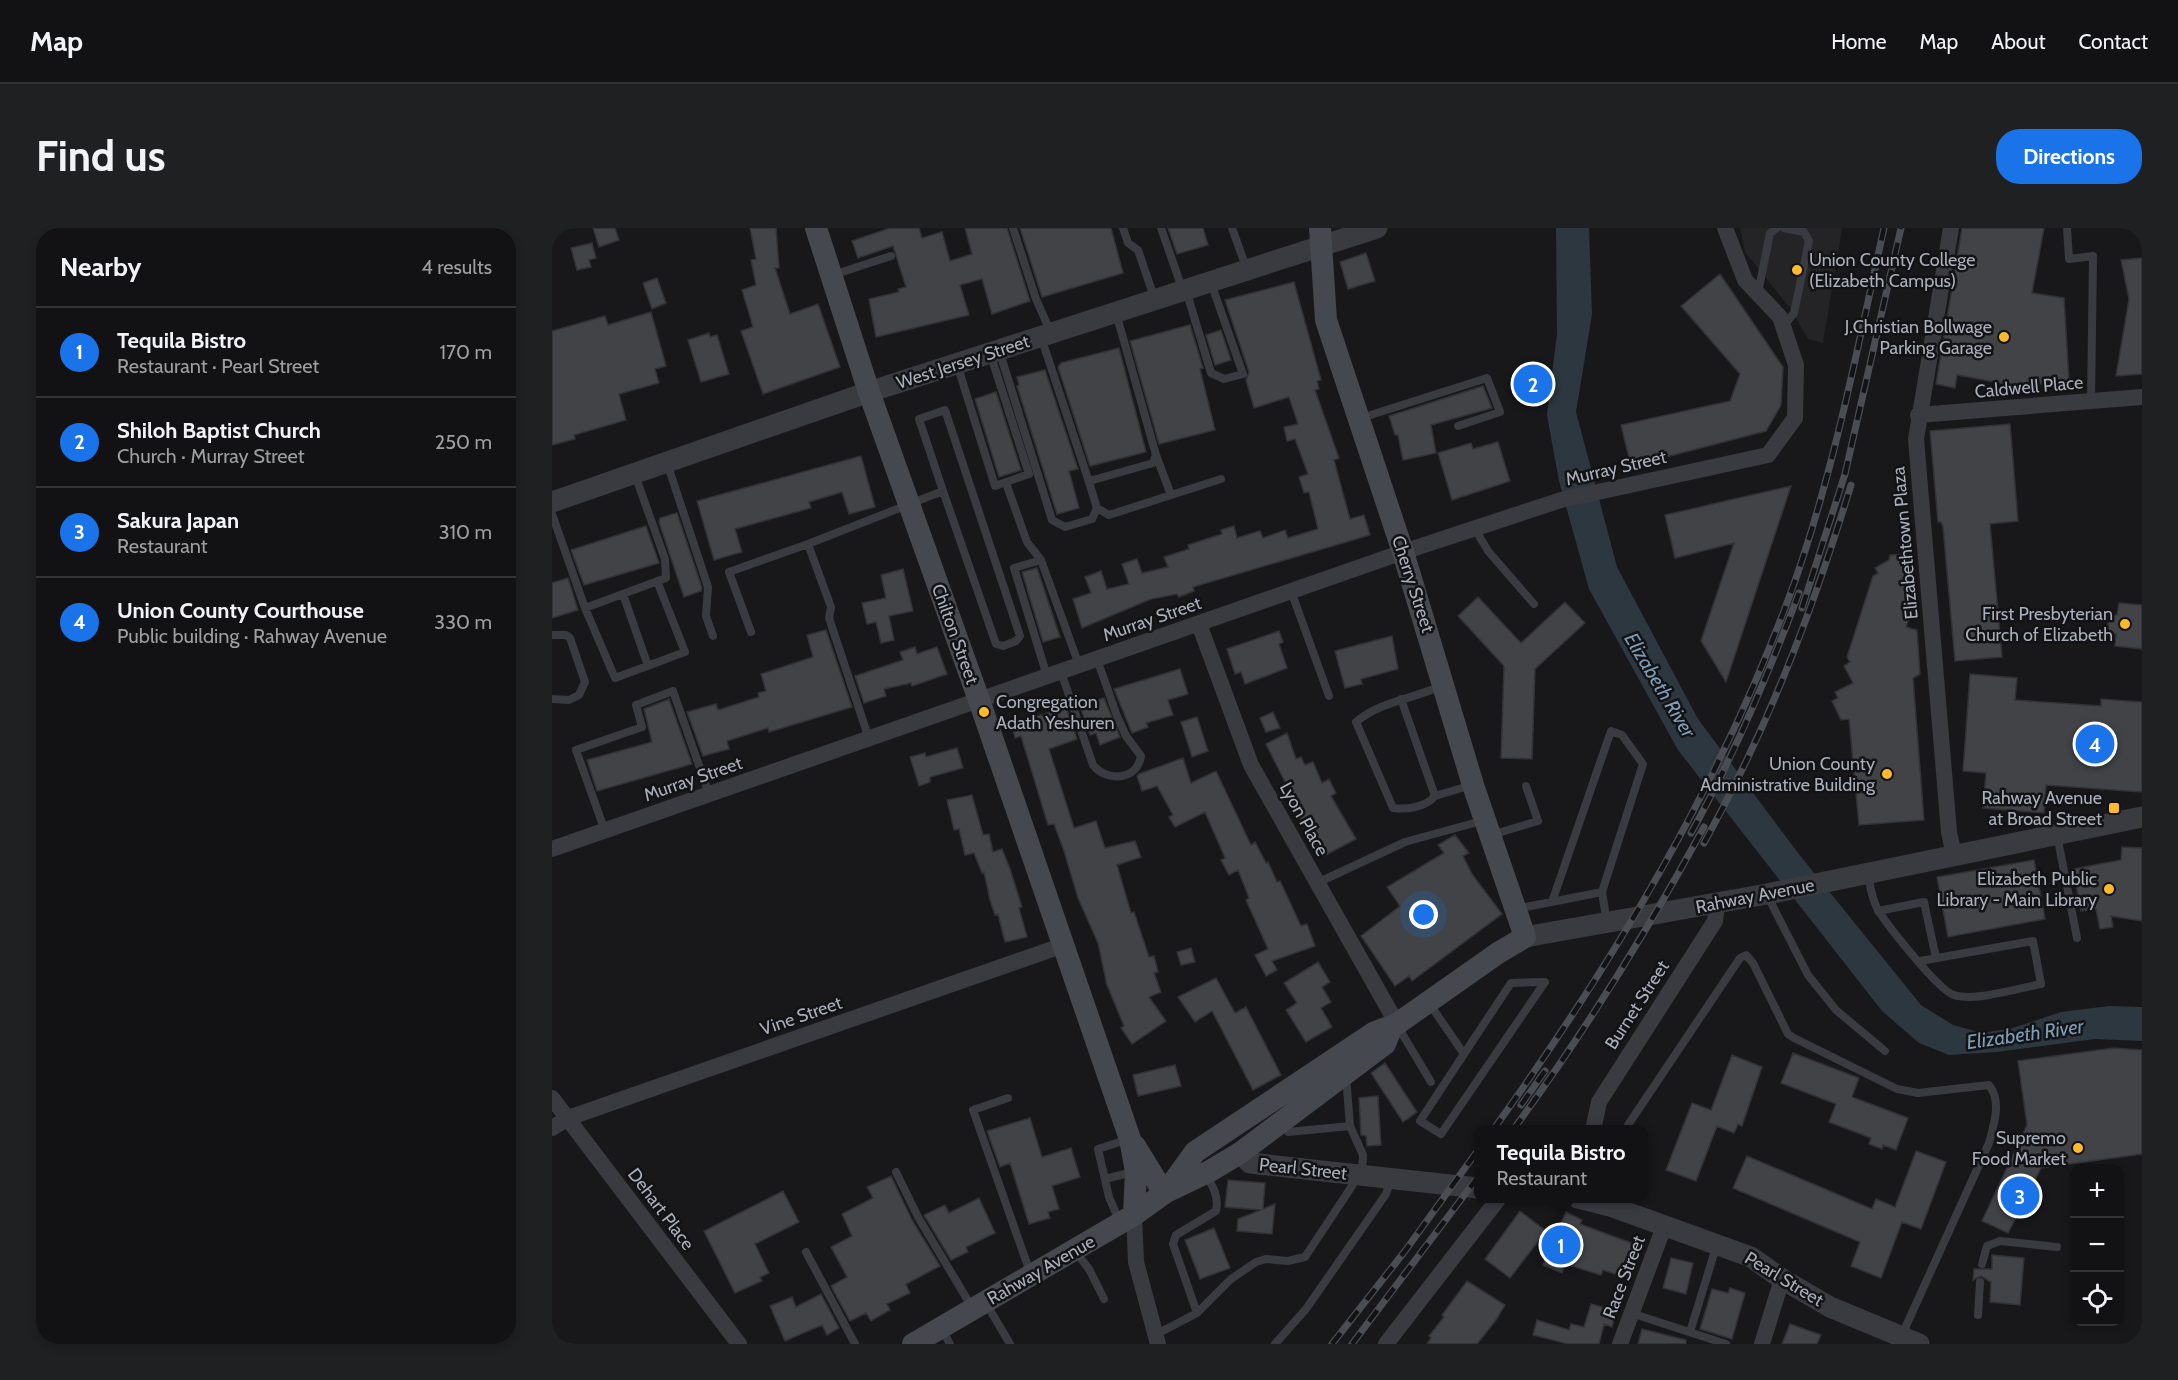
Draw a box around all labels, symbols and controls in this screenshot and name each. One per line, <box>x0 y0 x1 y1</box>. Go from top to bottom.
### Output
text: Map <box>30 24 83 58</box>
text: Home <box>1831 29 1887 54</box>
text: Map <box>1920 29 1958 54</box>
text: About <box>1991 29 2045 54</box>
text: Contact <box>2078 29 2148 54</box>
button: Directions <box>1996 129 2142 184</box>
text: Find us <box>36 130 165 182</box>
place label: Union County College (Elizabeth Campus) <box>1809 249 1975 292</box>
text: Nearby <box>60 251 141 283</box>
text: 4 results <box>421 255 492 279</box>
marker: Union County College (Elizabeth Campus) <box>1790 263 1804 277</box>
place label: J.Christian Bollwage Parking Garage <box>1844 316 1992 359</box>
text: Tequila Bistro <box>117 327 246 354</box>
street label: West Jersey Street <box>894 330 1032 394</box>
marker: J.Christian Bollwage Parking Garage <box>1997 330 2011 344</box>
text: 1 <box>76 340 83 364</box>
text: 170 m <box>440 340 492 364</box>
text: Restaurant · Pearl Street <box>117 354 319 378</box>
pin: 2 <box>1514 362 1552 406</box>
street label: Caldwell Place <box>1974 371 2084 403</box>
text: Shiloh Baptist Church <box>117 417 321 444</box>
text: 2 <box>74 430 85 454</box>
text: 250 m <box>435 430 492 454</box>
text: Church · Murray Street <box>117 444 305 468</box>
street label: Murray Street <box>1563 446 1669 490</box>
street label: Elizabethtown Plaza <box>1887 465 1923 620</box>
text: Sakura Japan <box>117 507 239 534</box>
text: 3 <box>74 520 85 544</box>
text: 310 m <box>439 520 492 544</box>
street label: Cherry Street <box>1387 533 1439 635</box>
text: Restaurant <box>117 534 208 558</box>
street label: Chilton Street <box>927 581 983 687</box>
street label: Murray Street <box>1100 592 1204 646</box>
text: Union County Courthouse <box>117 597 364 624</box>
place label: First Presbyterian Church of Elizabeth <box>1965 603 2113 646</box>
text: 4 <box>73 610 86 634</box>
text: 330 m <box>434 610 492 634</box>
marker: First Presbyterian Church of Elizabeth <box>2118 617 2132 631</box>
text: Public building · Rahway Avenue <box>117 624 387 648</box>
water label: Elizabeth River <box>1619 628 1701 742</box>
place label: Congregation Adath Yeshuren <box>996 691 1114 734</box>
marker: Congregation Adath Yeshuren <box>977 705 991 719</box>
pin: 4 <box>2076 722 2114 766</box>
street label: Murray Street <box>641 752 745 806</box>
place label: Union County Administrative Building <box>1700 753 1876 796</box>
marker: Union County Administrative Building <box>1880 767 1894 781</box>
street label: Lyon Place <box>1275 778 1333 860</box>
place label: Rahway Avenue at Broad Street <box>1982 787 2102 830</box>
marker: Rahway Avenue at Broad Street <box>2107 801 2121 815</box>
place label: Elizabeth Public Library - Main Library <box>1937 868 2097 911</box>
street label: Rahway Avenue <box>1694 874 1816 918</box>
marker: Elizabeth Public Library - Main Library <box>2102 882 2116 896</box>
your location <box>1409 900 1438 929</box>
street label: Burnet Street <box>1600 956 1674 1054</box>
street label: Vine Street <box>757 992 845 1040</box>
water label: Elizabeth River <box>1965 1014 2086 1054</box>
popup <box>1474 1125 1648 1203</box>
place label: Supremo Food Market <box>1972 1127 2066 1170</box>
text: Tequila Bistro <box>1496 1139 1626 1166</box>
marker: Supremo Food Market <box>2071 1141 2085 1155</box>
street label: Pearl Street <box>1258 1153 1348 1185</box>
street label: Dehart Place <box>623 1164 699 1254</box>
map controls <box>2070 1164 2124 1326</box>
button: + <box>2070 1164 2124 1218</box>
text: Restaurant <box>1496 1166 1587 1190</box>
pin: 3 <box>2000 1174 2040 1218</box>
button: − <box>2070 1218 2124 1272</box>
pin: 1 <box>1542 1222 1580 1268</box>
street label: Rahway Avenue <box>983 1230 1099 1310</box>
street label: Race Street <box>1598 1232 1650 1322</box>
street label: Pearl Street <box>1741 1247 1827 1311</box>
button: locate <box>2070 1272 2124 1326</box>

